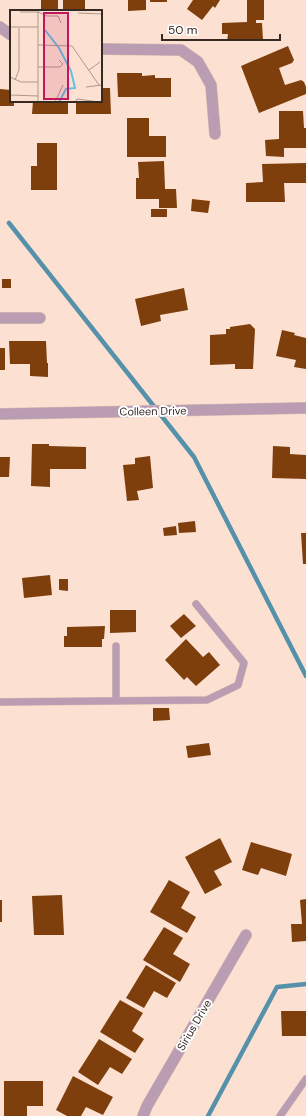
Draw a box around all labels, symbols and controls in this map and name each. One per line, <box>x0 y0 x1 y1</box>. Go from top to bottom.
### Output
inset map <box>10 10 102 102</box>
scale bar <box>162 16 280 42</box>
text: 50 m <box>168 22 197 38</box>
street label: Colleen Drive <box>119 403 187 419</box>
street label: Sirius Drive <box>174 997 214 1053</box>

